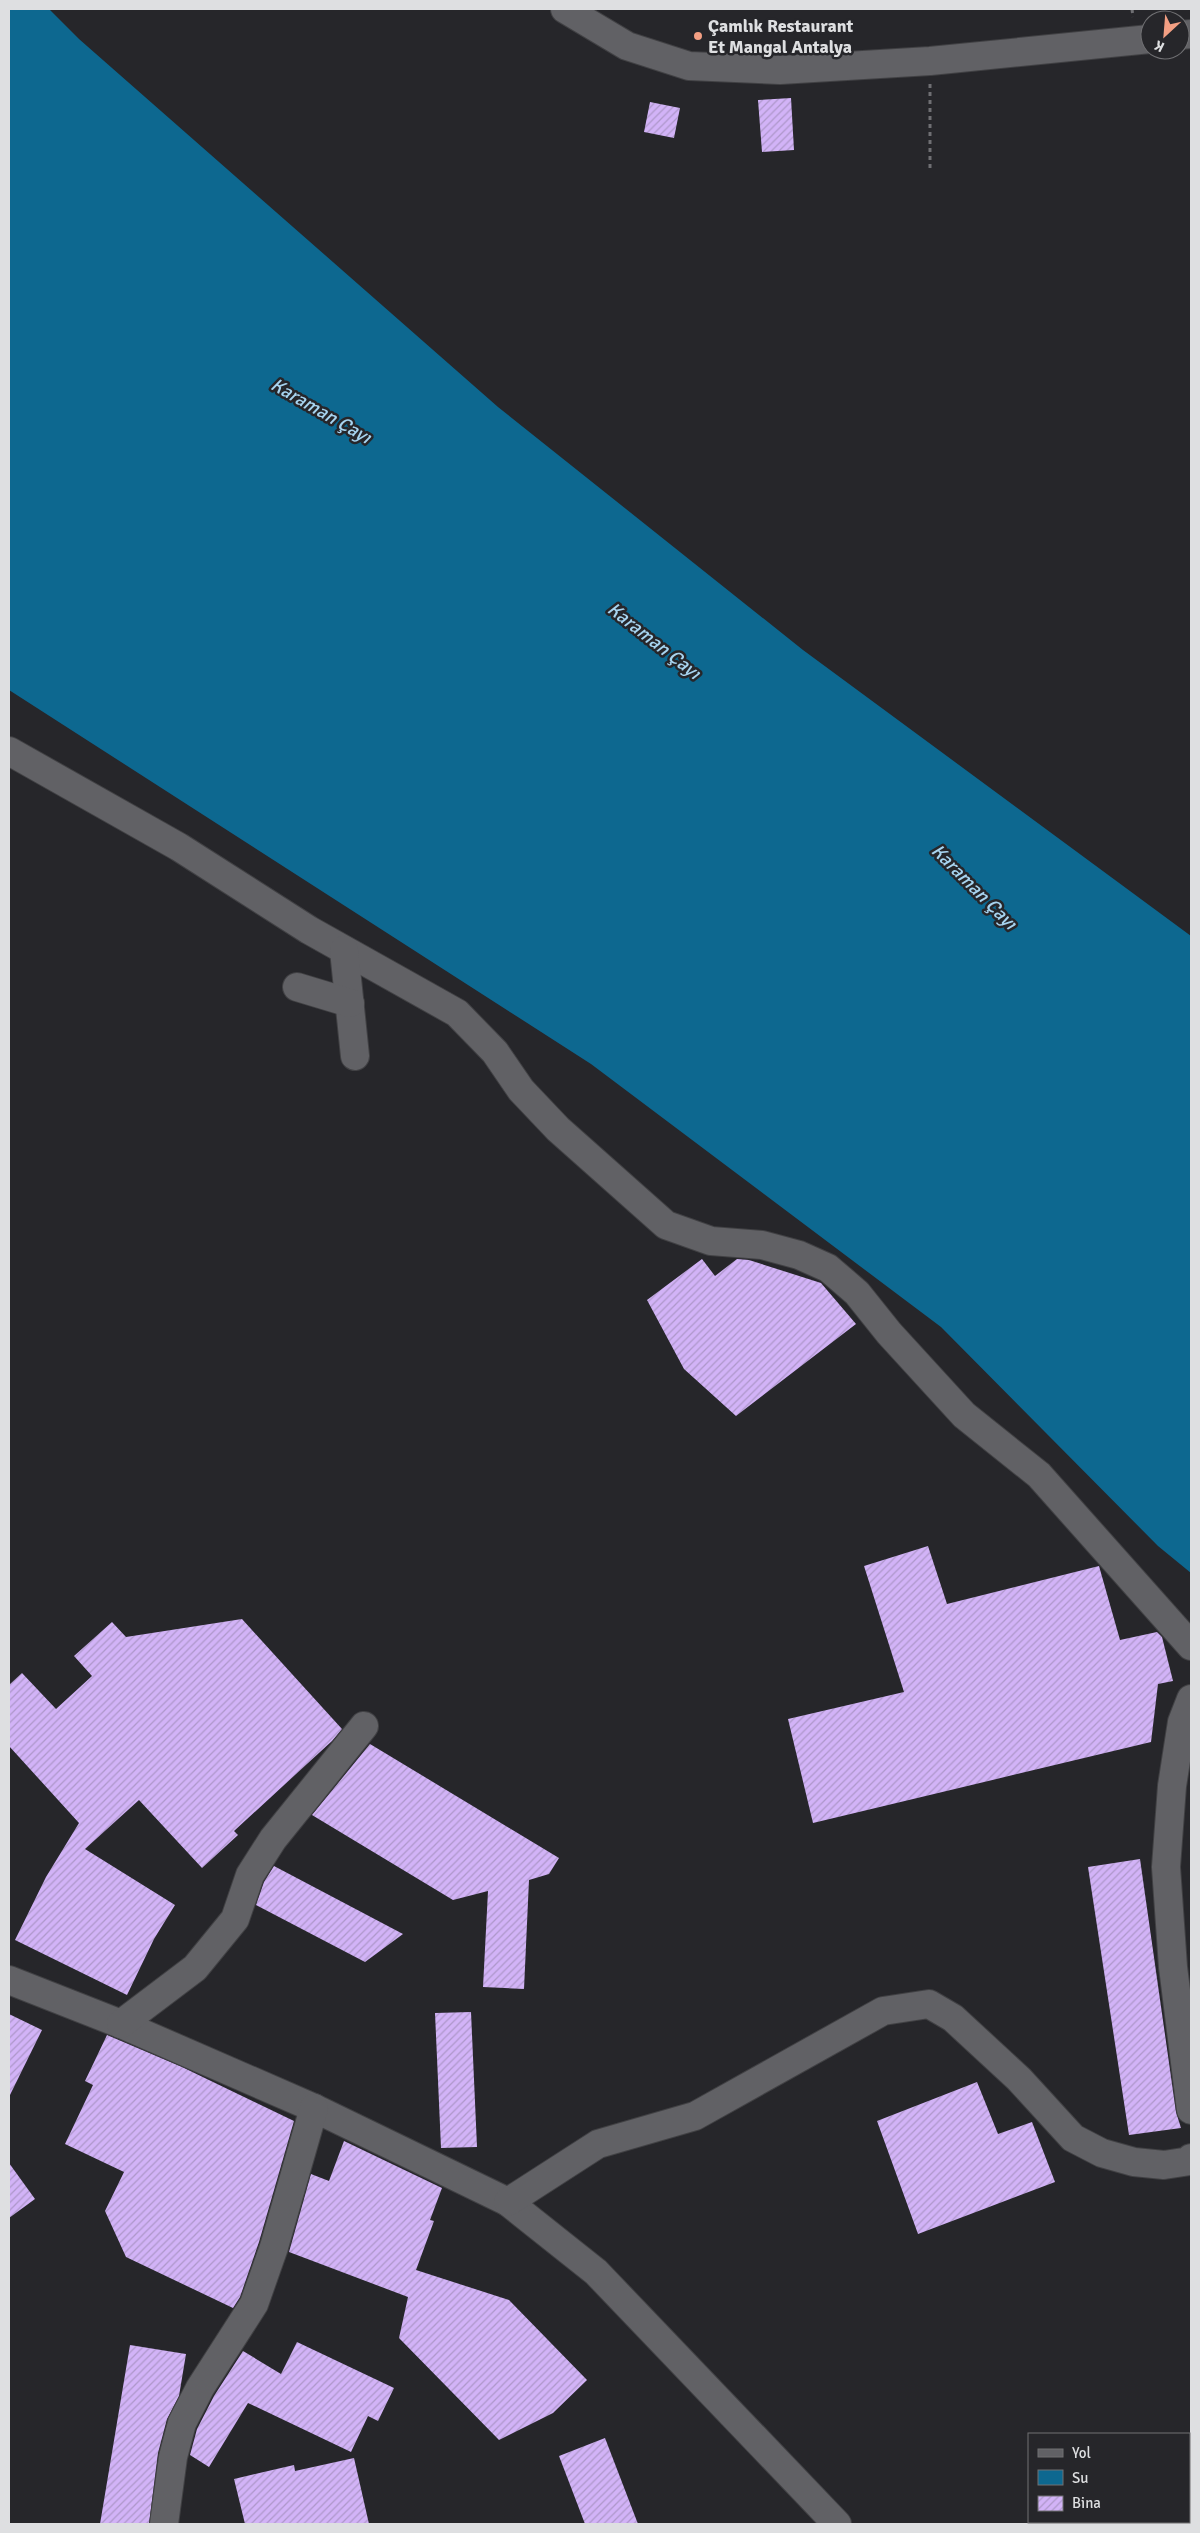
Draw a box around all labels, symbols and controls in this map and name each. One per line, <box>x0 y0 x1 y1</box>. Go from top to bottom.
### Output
north arrow <box>1140 10 1190 60</box>
place label: Çamlık Restaurant Et Mangal Antalya <box>708 15 853 58</box>
marker: Çamlık Restaurant Et Mangal Antalya <box>692 30 704 42</box>
text: K <box>1152 37 1167 56</box>
water label: Karaman Çayı <box>267 373 376 450</box>
water label: Karaman Çayı <box>603 597 706 685</box>
water label: Karaman Çayı <box>926 839 1023 936</box>
legend <box>1028 2433 1190 2523</box>
text: Yol <box>1072 2444 1091 2462</box>
text: Su <box>1072 2469 1089 2487</box>
text: Bina <box>1072 2494 1101 2512</box>

